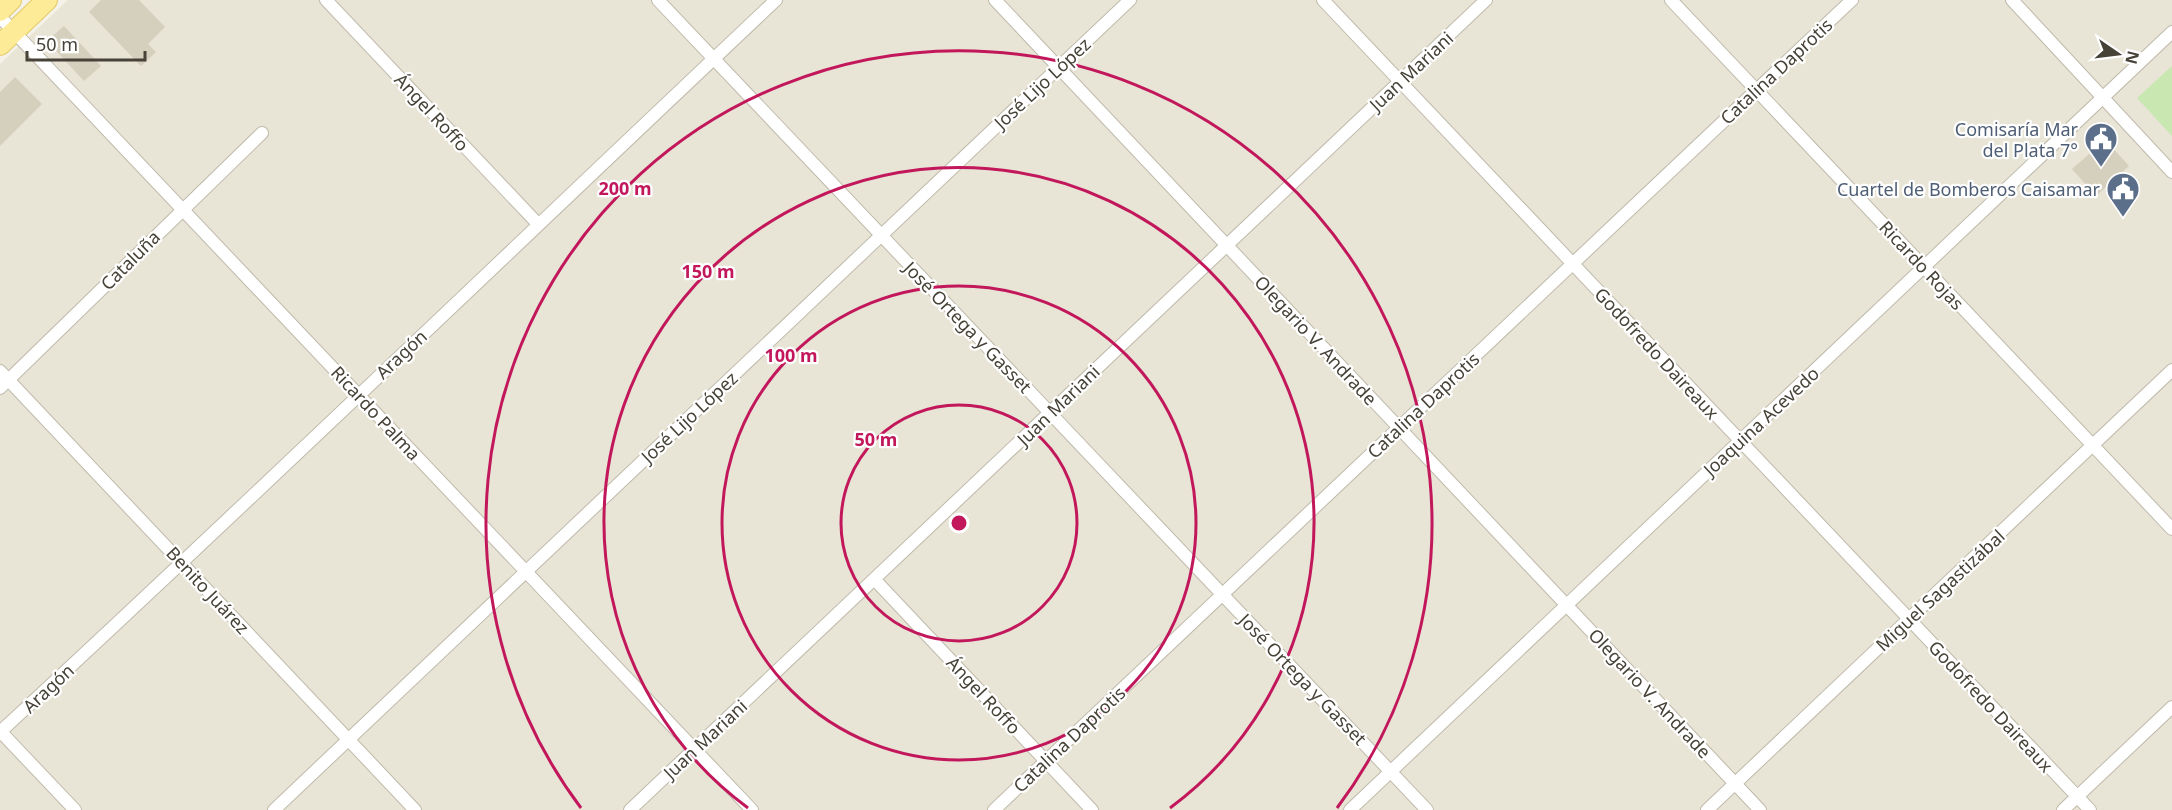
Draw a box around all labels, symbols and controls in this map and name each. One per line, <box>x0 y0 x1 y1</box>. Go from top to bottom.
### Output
street label: Catalina Daprotis <box>1715 13 1837 129</box>
scale bar <box>27 24 146 62</box>
north arrow <box>2088 24 2148 84</box>
street label: Juan Mariani <box>1362 26 1458 117</box>
text: 50 m <box>36 32 78 56</box>
street label: José Lijo López <box>987 32 1095 135</box>
text: N <box>2120 49 2145 67</box>
street label: Ángel Roffo <box>390 68 474 156</box>
place label: Comisaría Mar del Plata 7° <box>1955 117 2079 162</box>
public building icon: Comisaría Mar del Plata 7° <box>2083 121 2119 168</box>
public building icon: Cuartel de Bomberos Caisamar <box>2105 171 2141 218</box>
text: 200 m <box>598 176 652 200</box>
place label: Cuartel de Bomberos Caisamar <box>1837 177 2101 201</box>
street label: Ricardo Rojas <box>1874 215 1970 315</box>
street label: Cataluña <box>95 225 165 295</box>
street label: José Ortega y Gasset <box>897 255 1037 398</box>
text: 150 m <box>681 259 735 283</box>
street label: Olegario V. Andrade <box>1250 270 1382 410</box>
street label: Godofredo Daireaux <box>1590 282 1725 424</box>
street label: Aragón <box>370 324 432 384</box>
text: 100 m <box>764 343 818 367</box>
street label: Catalina Daprotis <box>1362 347 1484 463</box>
street label: Juan Mariani <box>1010 359 1105 452</box>
street label: Ricardo Palma <box>326 361 426 465</box>
street label: Joaquina Acevedo <box>1697 361 1824 482</box>
street label: José Lijo López <box>634 366 742 469</box>
text: 50 m <box>855 427 897 451</box>
centre of rings <box>949 513 969 533</box>
street label: Miguel Sagastizábal <box>1870 524 2010 656</box>
street label: Benito Juárez <box>161 541 255 639</box>
street label: José Ortega y Gasset <box>1232 607 1372 750</box>
street label: Olegario V. Andrade <box>1584 623 1716 763</box>
street label: Godofredo Daireaux <box>1924 635 2059 777</box>
street label: Ángel Roffo <box>942 651 1026 739</box>
street label: Aragón <box>17 658 79 718</box>
street label: Catalina Daprotis <box>1008 681 1130 797</box>
street label: Juan Mariani <box>656 694 752 785</box>

